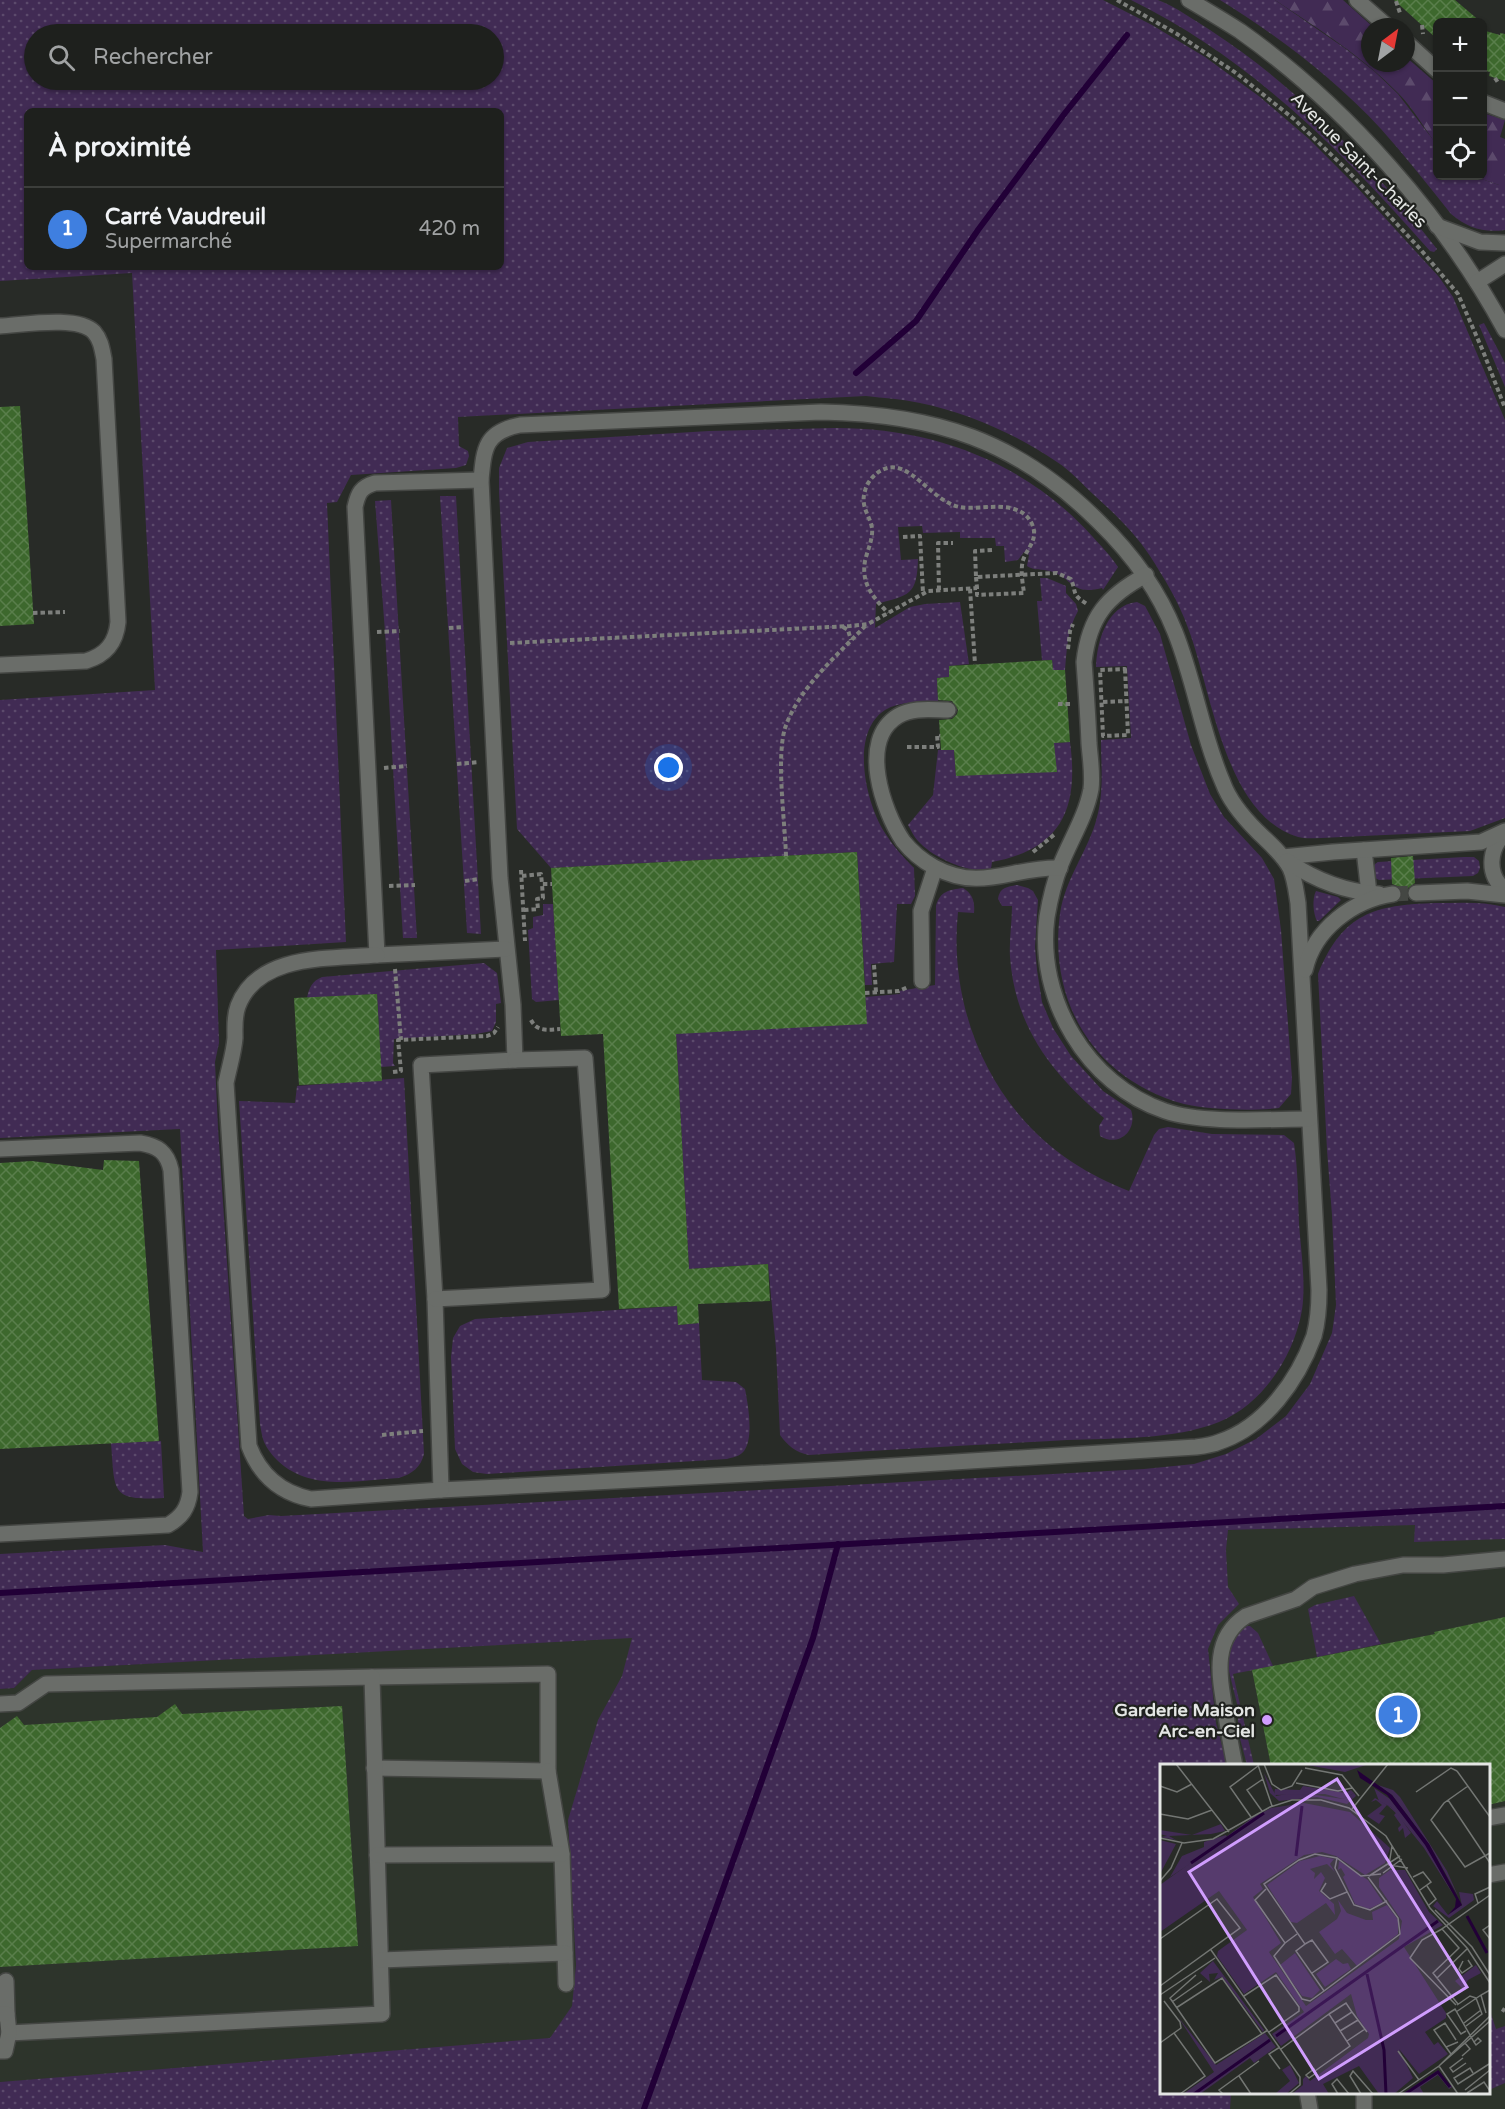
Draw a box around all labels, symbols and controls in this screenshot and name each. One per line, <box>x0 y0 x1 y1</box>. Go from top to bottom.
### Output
north arrow <box>1361 18 1415 72</box>
map controls <box>1433 18 1487 180</box>
button: + <box>1433 18 1487 72</box>
search box <box>24 24 504 90</box>
icon: search <box>45 41 78 74</box>
text: Rechercher <box>93 44 213 70</box>
button: − <box>1433 72 1487 126</box>
street label: Avenue Saint-Charles <box>1286 87 1432 233</box>
button: locate <box>1433 126 1487 180</box>
text: À proximité <box>48 132 191 163</box>
text: Carré Vaudreuil <box>105 204 266 230</box>
text: 1 <box>61 217 74 241</box>
text: 420 m <box>419 217 480 241</box>
text: Supermarché <box>105 230 232 254</box>
your location <box>654 753 683 782</box>
pin: 1 <box>1378 1692 1418 1738</box>
place label: Garderie Maison Arc-en-Ciel <box>1114 1699 1255 1742</box>
marker: Garderie Maison Arc-en-Ciel <box>1260 1713 1274 1727</box>
inset map <box>1160 1764 1490 2094</box>

